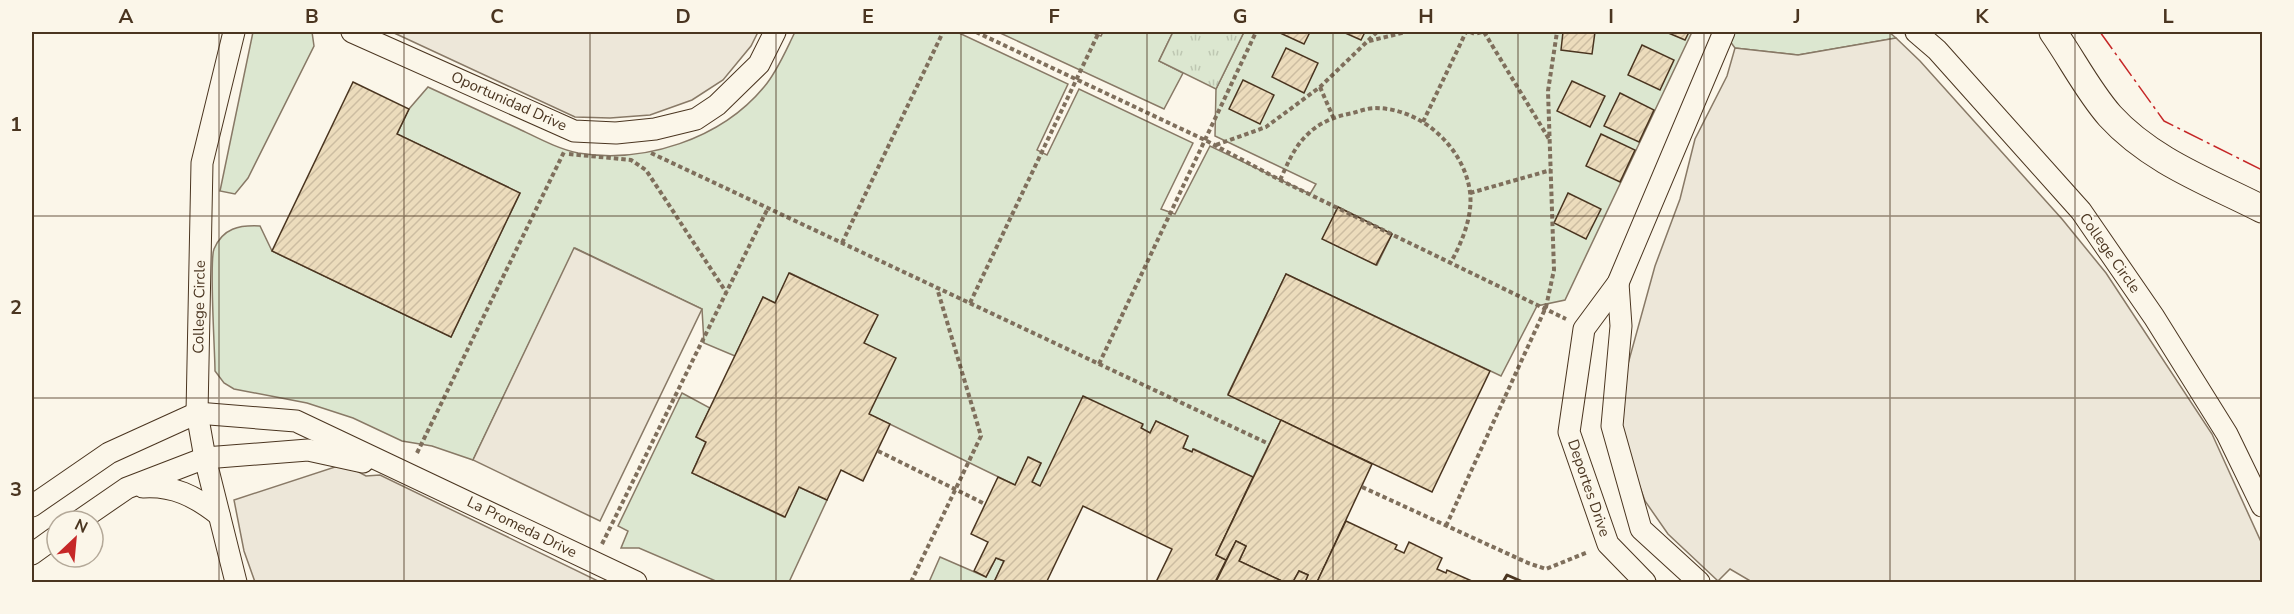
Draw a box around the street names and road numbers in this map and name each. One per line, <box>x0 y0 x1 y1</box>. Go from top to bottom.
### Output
street label: Oportunidad Drive <box>448 66 570 136</box>
street label: College Circle <box>2075 209 2145 297</box>
street label: College Circle <box>188 260 210 354</box>
street label: Deportes Drive <box>1563 437 1615 539</box>
street label: La Promeda Drive <box>464 492 580 562</box>

